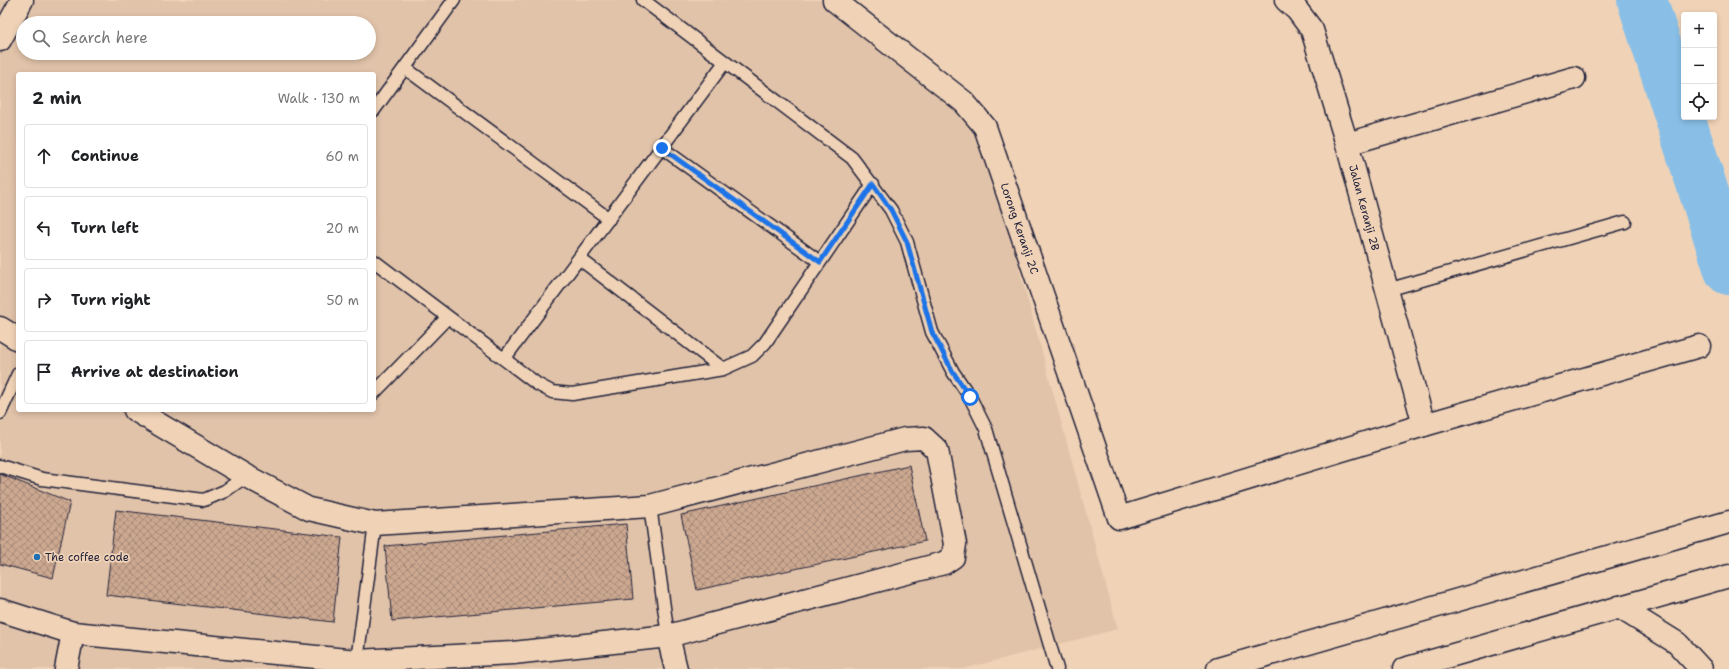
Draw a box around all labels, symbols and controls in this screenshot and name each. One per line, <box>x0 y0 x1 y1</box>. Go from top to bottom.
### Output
map controls <box>1681 12 1717 120</box>
button: + <box>1681 12 1717 48</box>
search box <box>16 16 376 60</box>
icon: search <box>30 27 52 49</box>
text: Search here <box>62 28 148 48</box>
button: − <box>1681 48 1717 84</box>
button: locate <box>1681 84 1717 120</box>
text: 2 min <box>32 87 82 109</box>
text: Walk · 130 m <box>278 90 360 107</box>
route end <box>653 139 671 157</box>
icon: ahead <box>33 145 55 167</box>
text: Continue <box>71 146 139 166</box>
text: 60 m <box>326 148 359 165</box>
street label: Jalan Keranji 2B <box>1345 163 1383 253</box>
street label: Lorong Keranji 2C <box>997 181 1042 276</box>
icon: left <box>33 217 55 239</box>
text: Turn left <box>71 218 139 238</box>
text: 20 m <box>326 220 359 237</box>
icon: right <box>33 289 55 311</box>
text: Turn right <box>71 290 151 310</box>
text: 50 m <box>326 292 359 309</box>
icon: arrive <box>33 361 55 383</box>
text: Arrive at destination <box>71 362 239 382</box>
route start <box>961 388 979 406</box>
place label: The coffee code <box>45 550 129 565</box>
marker: The coffee code <box>32 552 42 562</box>

